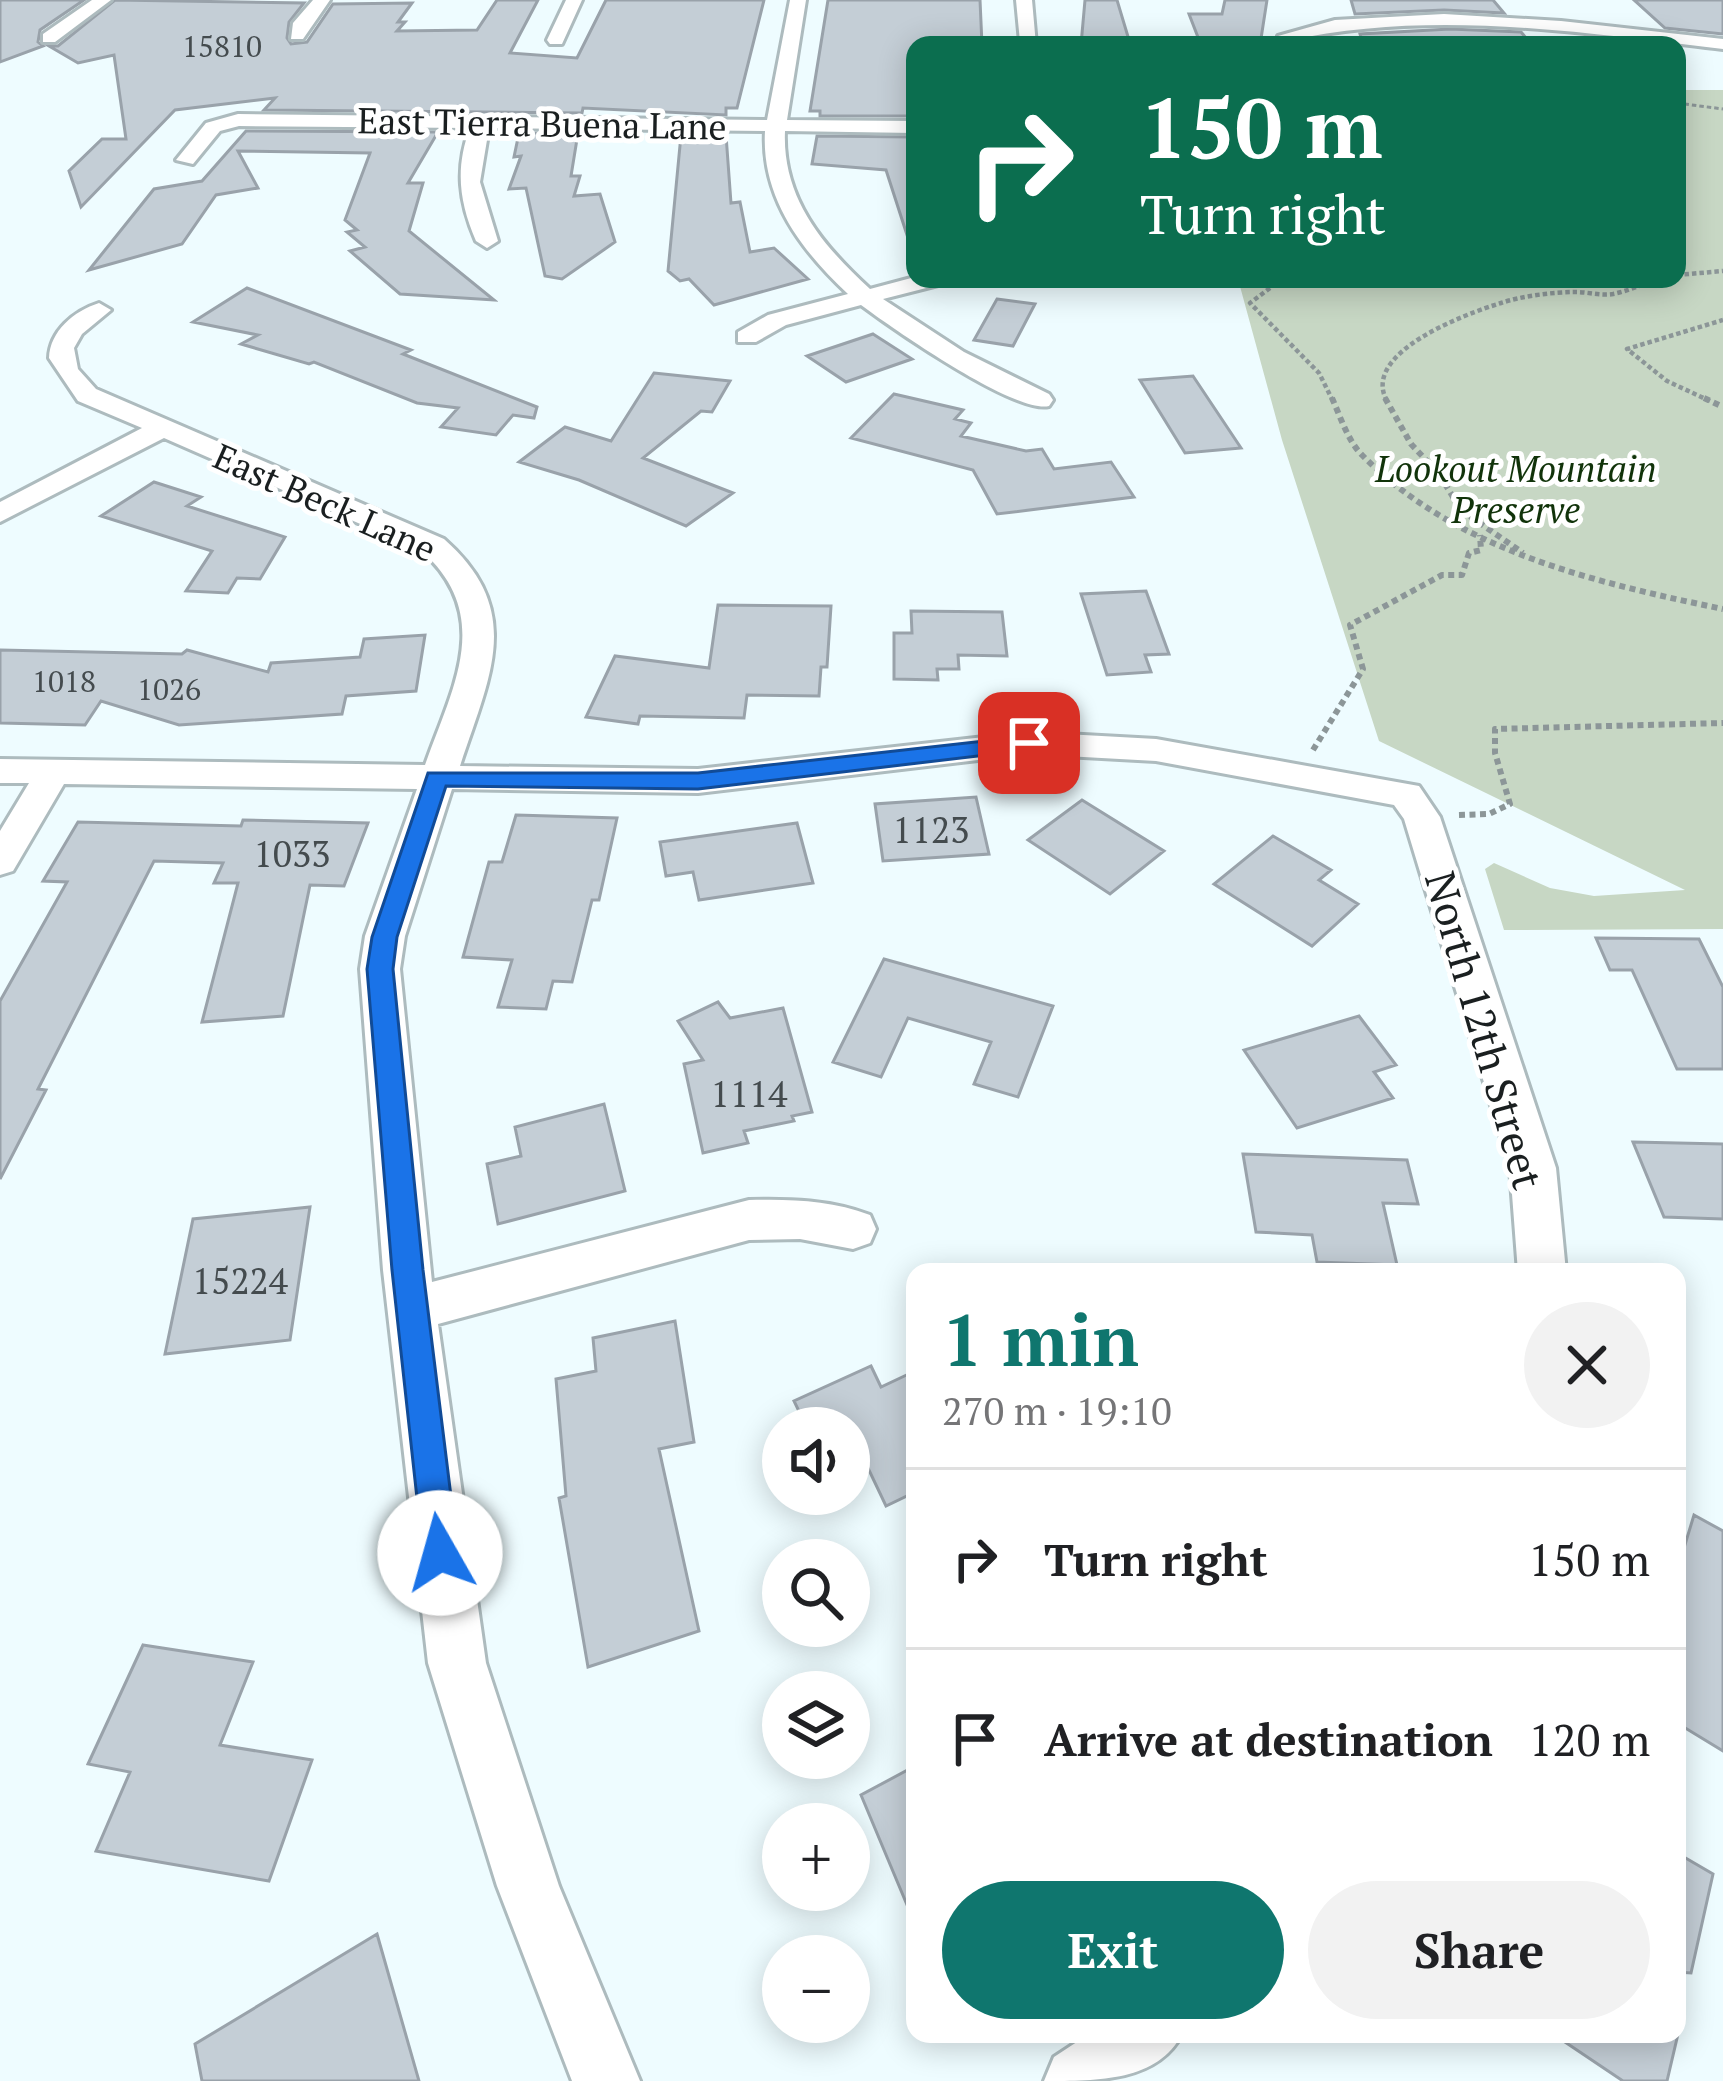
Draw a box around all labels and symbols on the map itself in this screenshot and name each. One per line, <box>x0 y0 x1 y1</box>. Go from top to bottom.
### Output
house number: 15810 <box>182 26 262 66</box>
street label: East Tierra Buena Lane <box>357 96 727 150</box>
street label: East Beck Lane <box>206 432 444 572</box>
park label: Lookout Mountain Preserve <box>1374 445 1657 533</box>
house number: 1018 <box>32 661 96 701</box>
house number: 1026 <box>137 669 201 709</box>
pin <box>978 692 1080 794</box>
house number: 1123 <box>893 806 969 853</box>
house number: 1033 <box>254 830 330 877</box>
street label: North 12th Street <box>1413 865 1557 1196</box>
house number: 1114 <box>711 1070 788 1117</box>
house number: 15224 <box>192 1257 289 1304</box>
position arrow <box>377 1490 503 1616</box>

